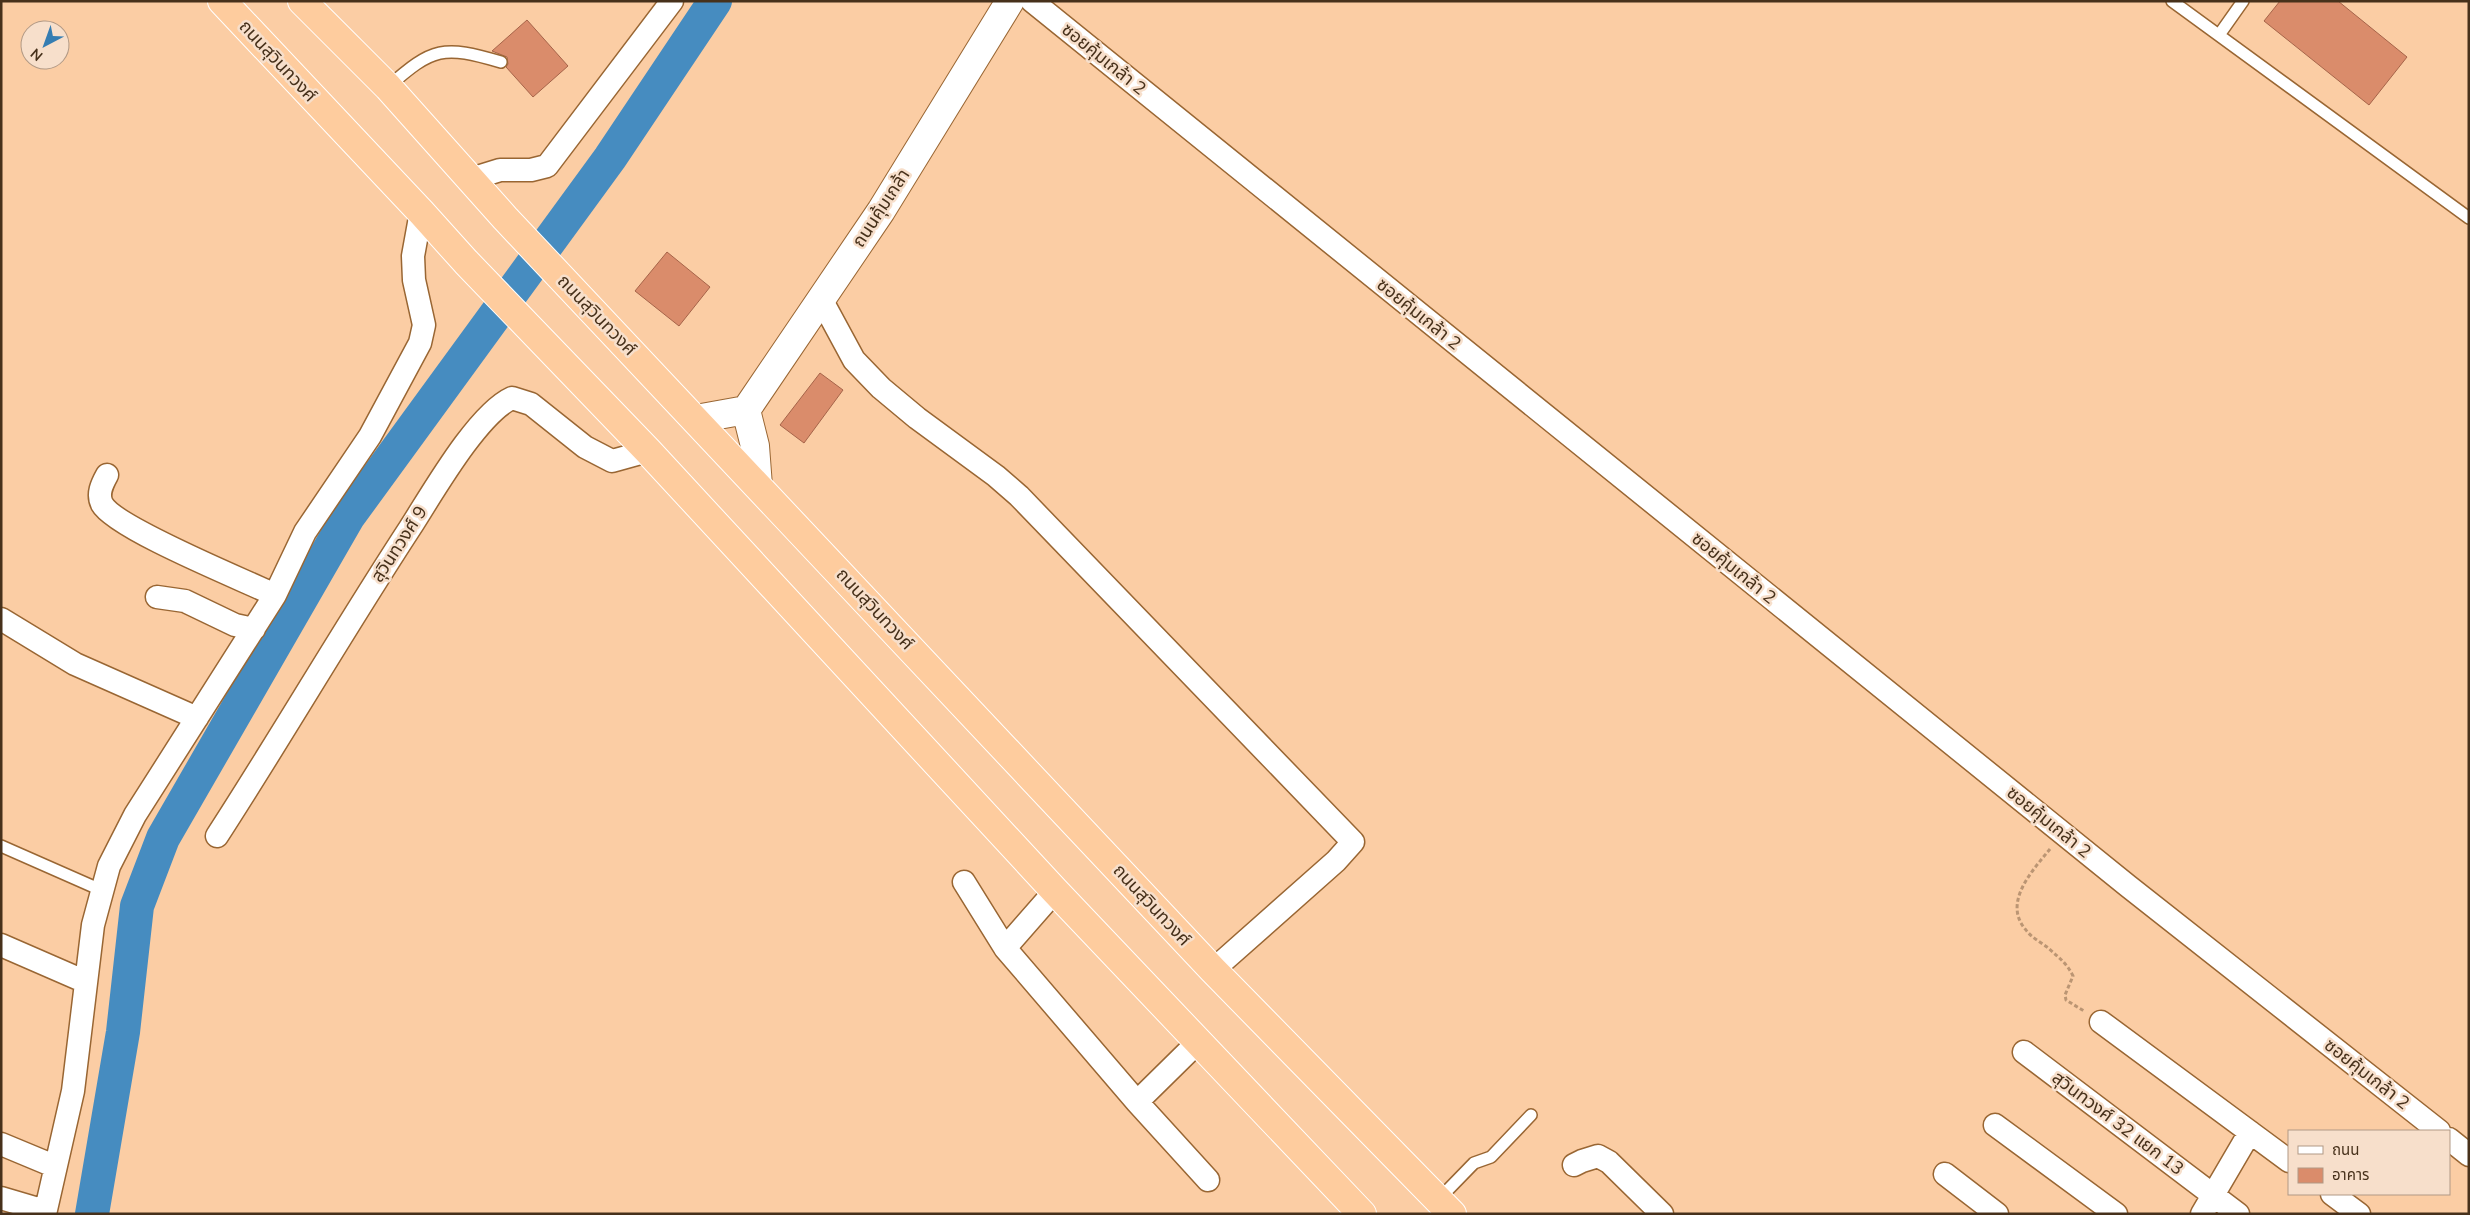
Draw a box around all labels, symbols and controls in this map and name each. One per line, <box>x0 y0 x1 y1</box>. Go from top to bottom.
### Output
street label: ถนนสุวินทวงศ์ <box>234 15 322 107</box>
street label: ซอยคุ้มเกล้า 2 <box>1057 17 1151 101</box>
north arrow <box>20 20 70 70</box>
text: N <box>27 44 47 65</box>
street label: ถนนคุ้มเกล้า <box>847 164 915 252</box>
street label: ถนนสุวินทวงศ์ <box>552 269 642 361</box>
street label: ซอยคุ้มเกล้า 2 <box>1372 272 1466 356</box>
street label: สุวินทวงศ์ 9 <box>365 501 433 587</box>
street label: ซอยคุ้มเกล้า 2 <box>1687 526 1781 610</box>
street label: ถนนสุวินทวงศ์ <box>831 563 919 655</box>
street label: ซอยคุ้มเกล้า 2 <box>2002 780 2096 864</box>
street label: ถนนสุวินทวงศ์ <box>1108 859 1196 951</box>
street label: ซอยคุ้มเกล้า 2 <box>2319 1033 2415 1115</box>
street label: สุวินทวงศ์ 32 แยก 13 <box>2047 1066 2189 1180</box>
legend <box>2288 1130 2450 1195</box>
text: ถนน <box>2332 1140 2359 1160</box>
text: อาคาร <box>2332 1165 2369 1185</box>

